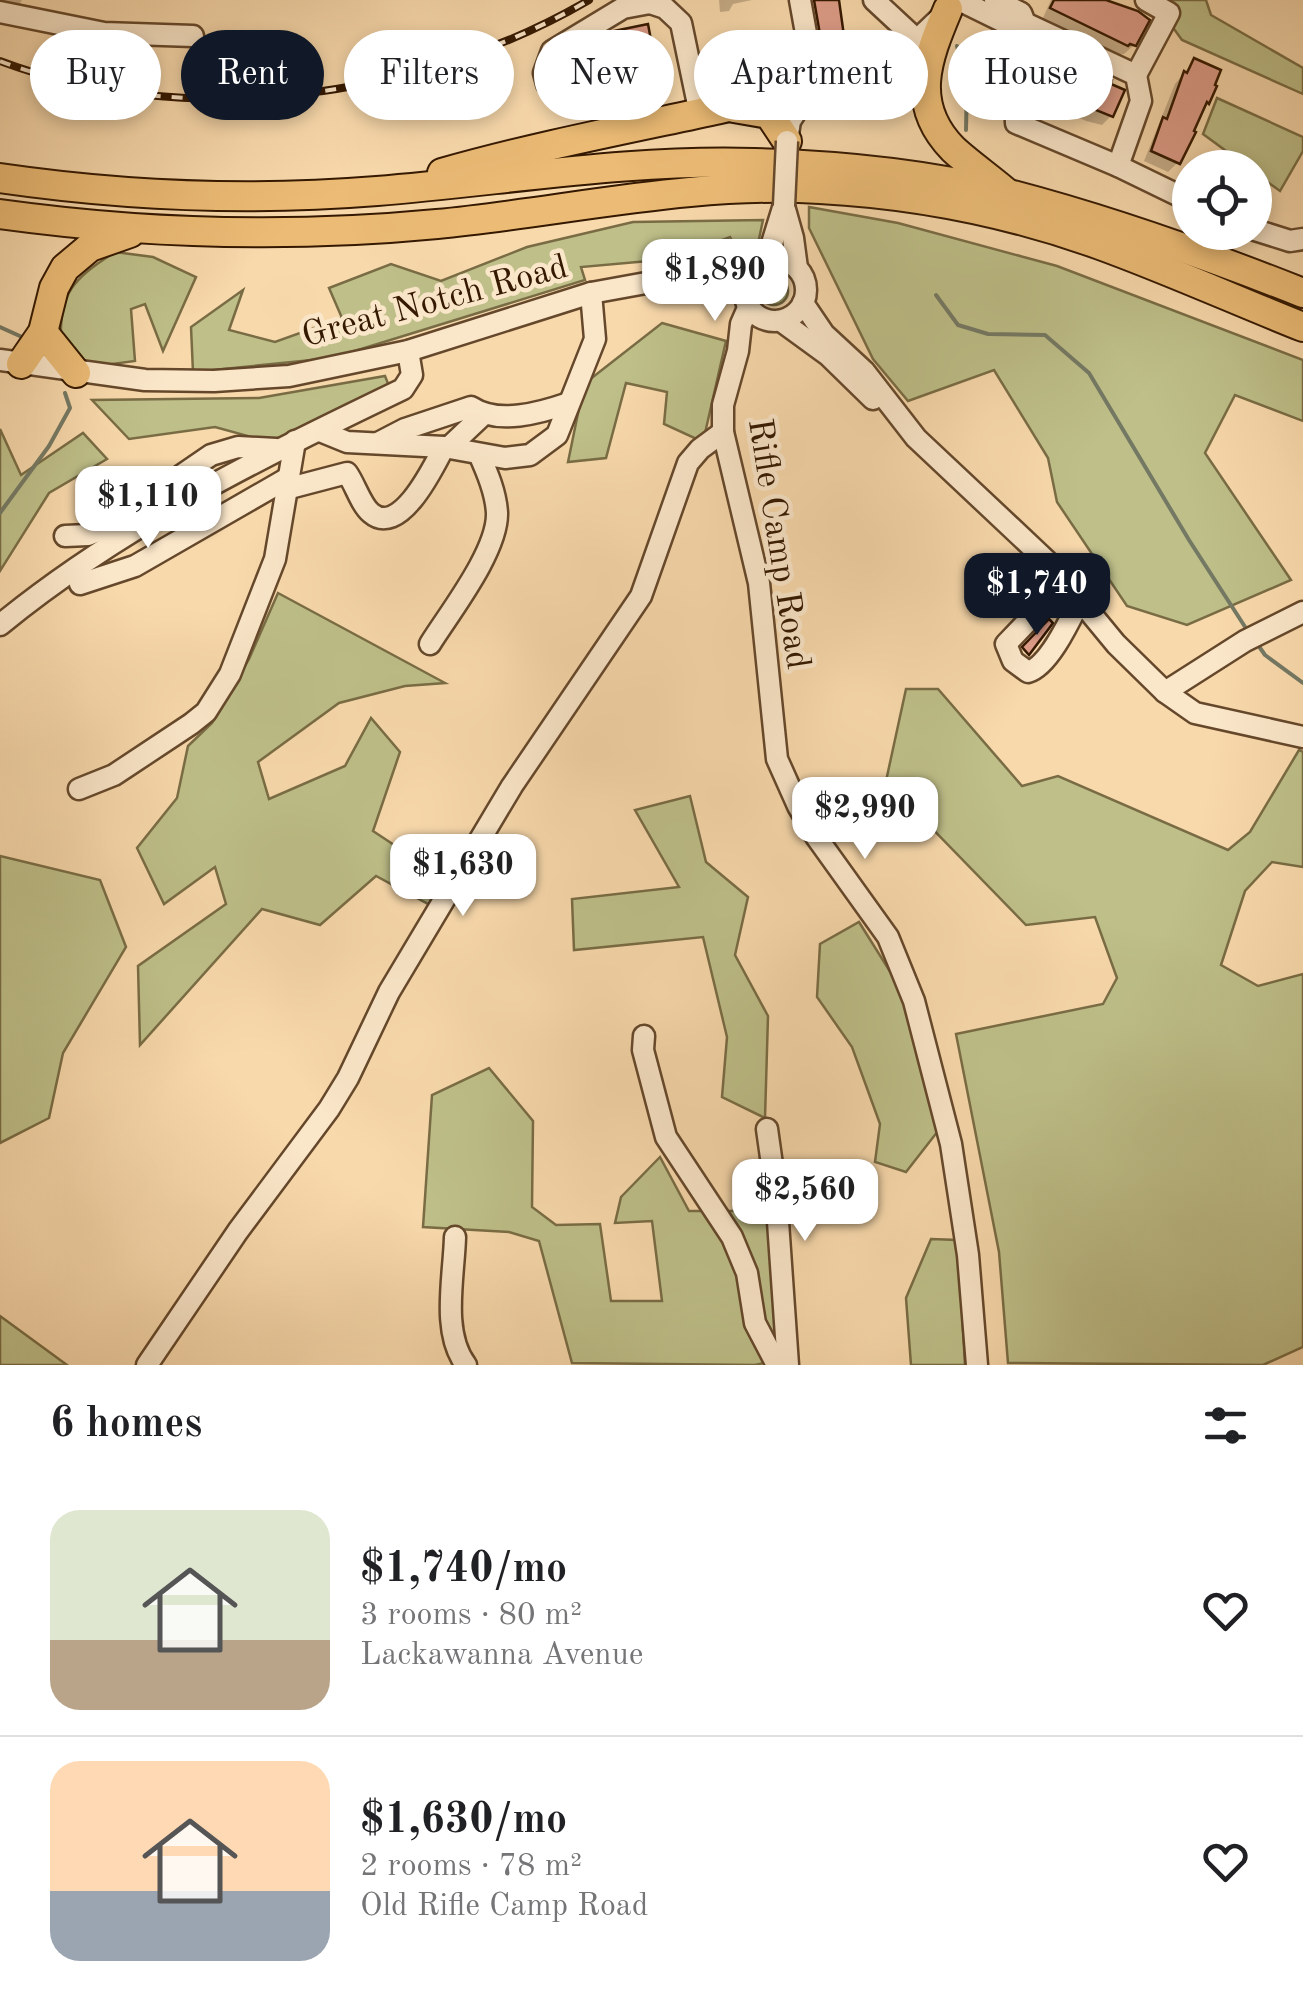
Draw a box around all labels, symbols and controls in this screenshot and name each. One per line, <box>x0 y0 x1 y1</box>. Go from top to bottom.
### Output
chip: Buy <box>30 30 161 120</box>
chip: Rent <box>181 30 324 120</box>
chip: Filters <box>344 30 514 120</box>
chip: New <box>534 30 674 120</box>
chip: Apartment <box>694 30 928 120</box>
chip: House <box>948 30 1113 120</box>
map controls <box>1172 150 1272 250</box>
button: locate <box>1172 150 1272 250</box>
pin: $1,890 <box>634 239 796 324</box>
street label: Great Notch Road <box>298 250 572 354</box>
text: $1,890 <box>664 255 766 287</box>
street label: Rifle Camp Road <box>741 416 815 672</box>
pin: $1,110 <box>67 466 229 551</box>
text: $1,110 <box>97 482 199 514</box>
pin: $1,740 <box>956 553 1118 638</box>
text: $1,740 <box>986 569 1088 601</box>
pin: $2,990 <box>784 777 946 862</box>
text: $2,990 <box>814 793 916 825</box>
pin: $1,630 <box>382 834 544 919</box>
text: $1,630 <box>412 850 514 882</box>
pin: $2,560 <box>724 1159 886 1244</box>
text: $2,560 <box>754 1175 856 1207</box>
icon: filters <box>1198 1398 1253 1453</box>
text: 6 homes <box>50 1404 202 1446</box>
text: $1,740/mo <box>360 1549 567 1591</box>
icon: home <box>130 1550 250 1670</box>
icon: heart <box>1198 1583 1253 1638</box>
text: 3 rooms · 80 m² <box>360 1600 582 1632</box>
text: Lackawanna Avenue <box>360 1640 643 1672</box>
text: $1,630/mo <box>360 1800 567 1842</box>
icon: home <box>130 1801 250 1921</box>
icon: heart <box>1198 1834 1253 1889</box>
text: 2 rooms · 78 m² <box>360 1851 582 1883</box>
text: Old Rifle Camp Road <box>360 1891 648 1923</box>

